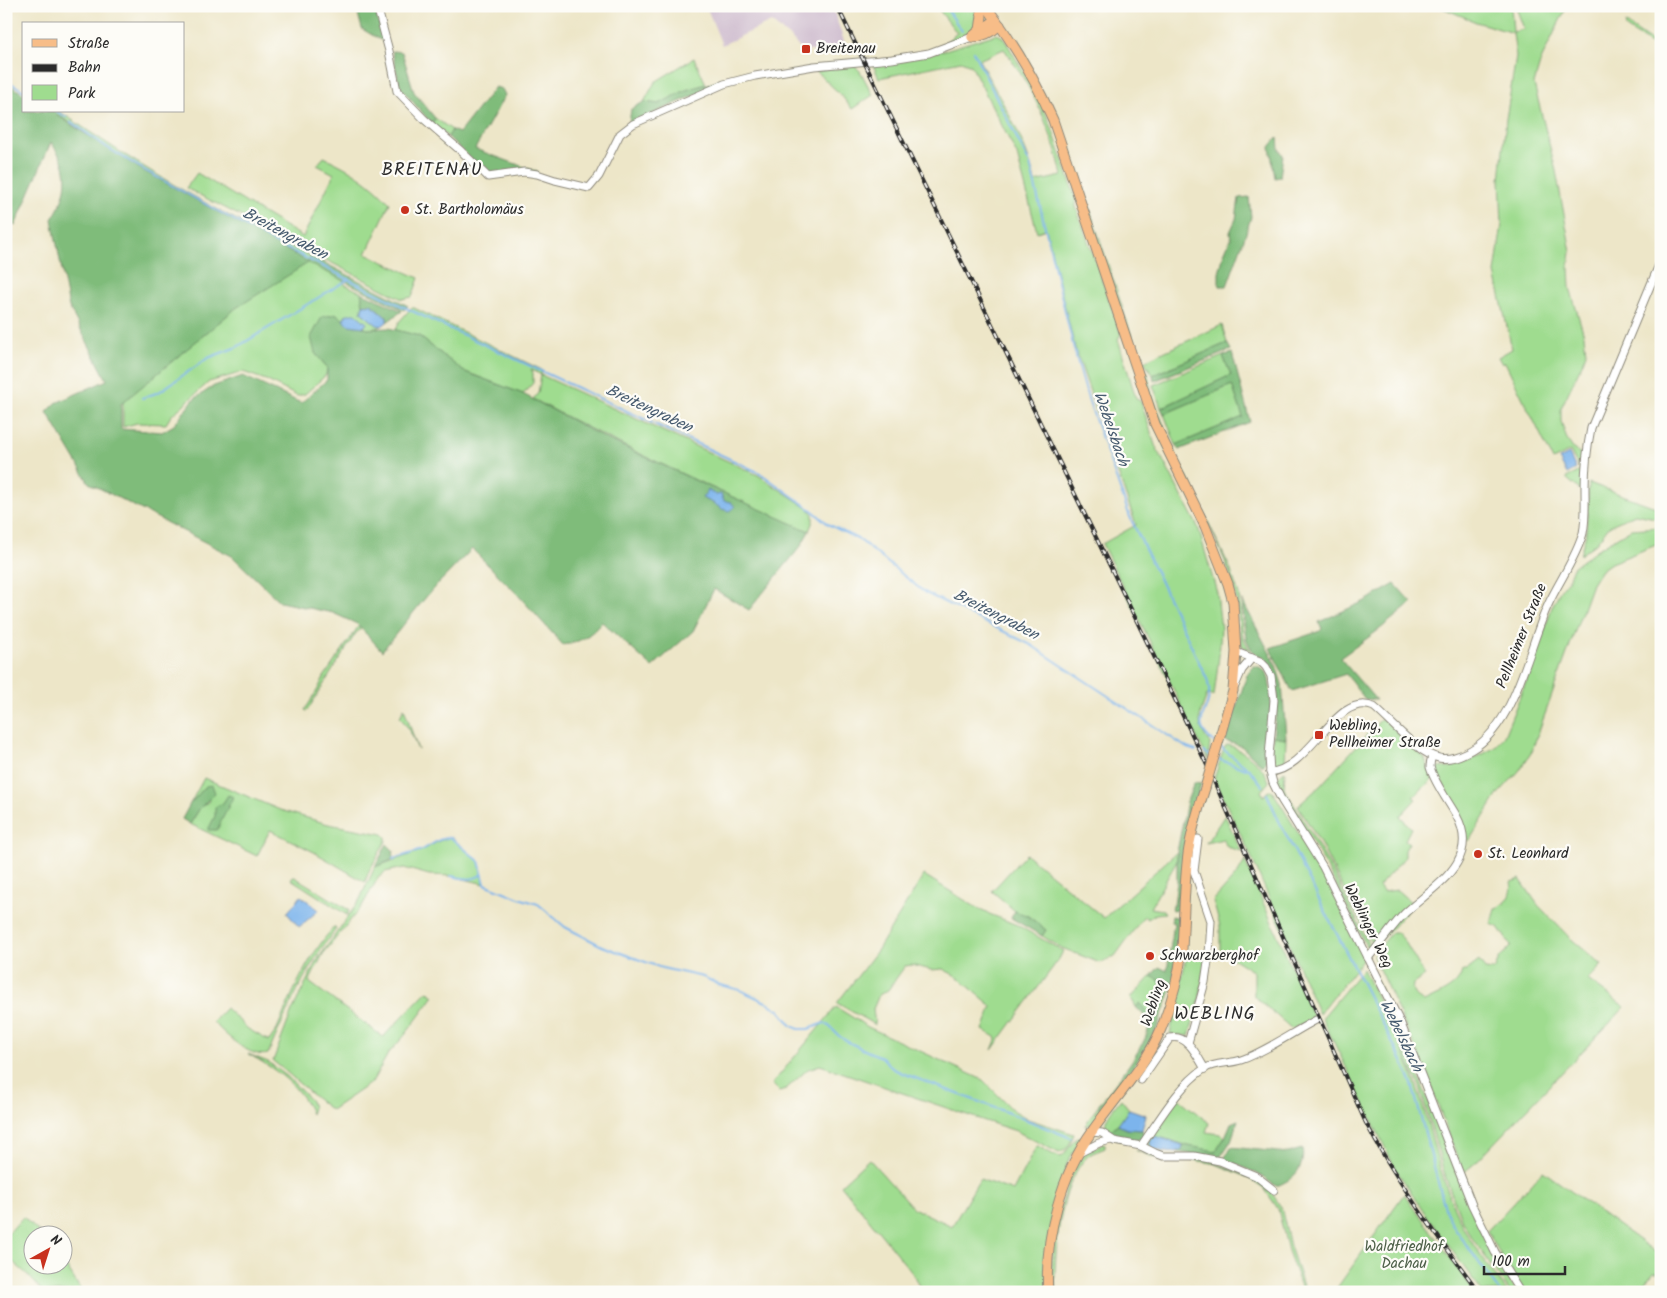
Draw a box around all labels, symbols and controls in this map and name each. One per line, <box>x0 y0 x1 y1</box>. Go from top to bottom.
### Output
legend <box>22 22 185 112</box>
text: Straße <box>68 32 110 56</box>
place label: Breitenau <box>816 37 876 61</box>
marker: Breitenau <box>800 43 812 55</box>
text: Bahn <box>68 56 101 80</box>
text: Park <box>68 82 96 106</box>
district label: BREITENAU <box>381 156 483 185</box>
place label: St. Bartholomäus <box>415 198 524 222</box>
water label: Breitengraben <box>238 201 333 268</box>
marker: St. Bartholomäus <box>399 204 411 216</box>
water label: Breitengraben <box>602 378 698 441</box>
water label: Webelsbach <box>1087 388 1136 471</box>
street label: Pellheimer Straße <box>1490 580 1554 692</box>
water label: Breitengraben <box>949 583 1044 648</box>
place label: Webling, Pellheimer Straße <box>1329 714 1441 755</box>
marker: Webling, Pellheimer Straße <box>1313 729 1325 741</box>
place label: St. Leonhard <box>1488 842 1569 866</box>
marker: St. Leonhard <box>1472 848 1484 860</box>
street label: Weblinger Weg <box>1337 879 1399 973</box>
place label: Schwarzberghof <box>1160 944 1260 968</box>
marker: Schwarzberghof <box>1144 950 1156 962</box>
street label: Webling <box>1135 976 1173 1030</box>
water label: Webelsbach <box>1373 996 1430 1078</box>
district label: WEBLING <box>1174 1000 1256 1029</box>
north arrow <box>22 1226 72 1276</box>
text: N <box>45 1229 66 1252</box>
park label: Waldfriedhof Dachau <box>1365 1235 1445 1276</box>
scale bar <box>1484 1243 1566 1275</box>
text: 100 m <box>1492 1250 1530 1274</box>

